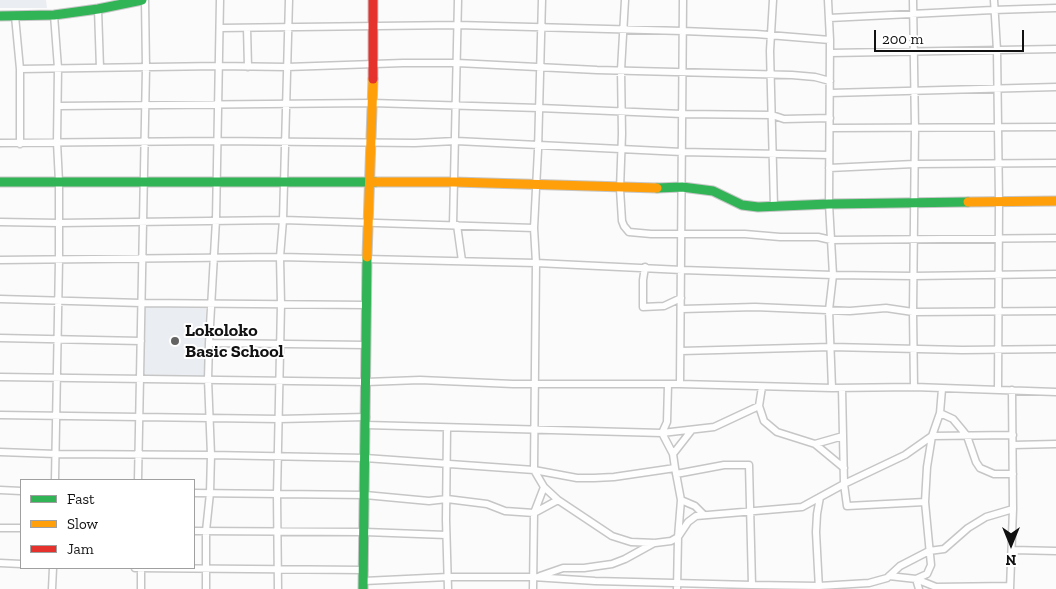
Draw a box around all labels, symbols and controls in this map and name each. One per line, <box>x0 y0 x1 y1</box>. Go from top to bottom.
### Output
scale bar <box>876 20 1026 52</box>
text: 200 m <box>882 30 923 48</box>
place label: Lokoloko Basic School <box>185 320 284 362</box>
marker: Lokoloko Basic School <box>169 335 181 347</box>
legend <box>20 479 195 569</box>
text: Fast <box>67 490 95 508</box>
text: Slow <box>67 515 98 533</box>
north arrow <box>986 519 1036 569</box>
text: Jam <box>67 540 94 558</box>
text: N <box>1006 551 1016 568</box>

